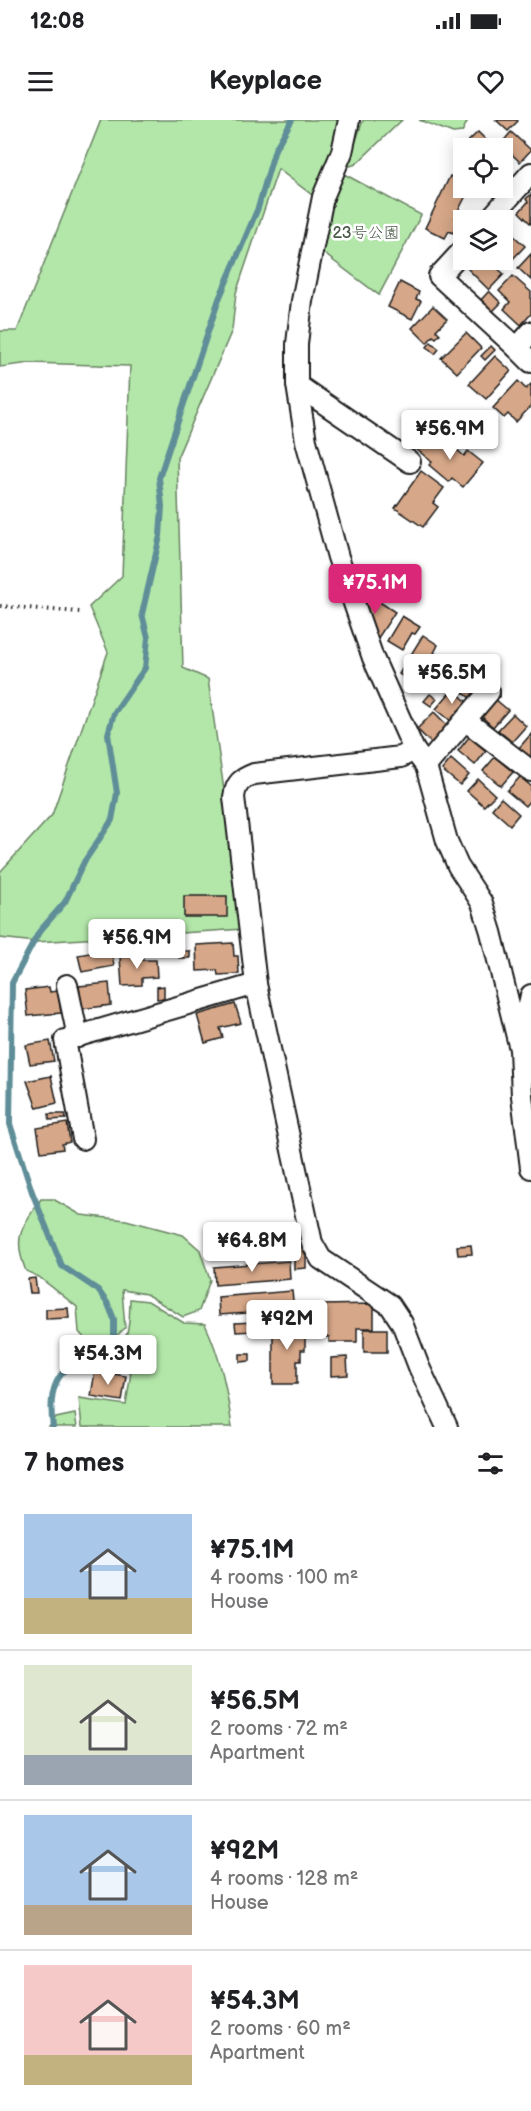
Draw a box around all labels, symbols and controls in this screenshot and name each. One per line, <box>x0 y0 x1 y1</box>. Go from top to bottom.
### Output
text: 12:08 <box>30 8 85 35</box>
icon: menu <box>24 65 57 98</box>
text: Keyplace <box>209 65 322 97</box>
icon: heart <box>474 65 507 98</box>
map controls <box>453 138 513 270</box>
button: locate <box>453 138 513 198</box>
button: layers <box>453 210 513 270</box>
park label: 23号公園 <box>333 224 399 243</box>
pin: ¥56.9M <box>401 410 499 461</box>
text: ¥56.9M <box>415 417 485 441</box>
pin: ¥75.1M <box>326 564 424 615</box>
text: ¥75.1M <box>343 571 407 595</box>
pin: ¥56.5M <box>403 654 501 705</box>
text: ¥56.5M <box>417 661 487 685</box>
pin: ¥56.9M <box>88 919 186 970</box>
text: ¥56.9M <box>102 926 172 950</box>
pin: ¥64.8M <box>203 1222 301 1273</box>
text: ¥64.8M <box>217 1229 287 1253</box>
pin: ¥92M <box>251 1300 323 1351</box>
text: ¥92M <box>260 1307 314 1331</box>
pin: ¥54.3M <box>59 1335 157 1386</box>
text: ¥54.3M <box>74 1342 142 1366</box>
icon: filters <box>474 1447 507 1480</box>
text: 7 homes <box>24 1448 124 1479</box>
text: ¥75.1M <box>210 1535 294 1566</box>
icon: home <box>72 1538 144 1610</box>
text: 4 rooms · 100 m² <box>210 1566 358 1590</box>
text: House <box>210 1590 269 1614</box>
text: ¥56.5M <box>210 1686 300 1717</box>
icon: home <box>72 1689 144 1761</box>
text: 2 rooms · 72 m² <box>210 1717 348 1741</box>
text: Apartment <box>210 1741 305 1765</box>
text: ¥92M <box>210 1836 279 1867</box>
icon: home <box>72 1839 144 1911</box>
text: 4 rooms · 128 m² <box>210 1867 358 1891</box>
text: House <box>210 1891 269 1915</box>
text: ¥54.3M <box>210 1986 300 2017</box>
icon: home <box>72 1989 144 2061</box>
text: 2 rooms · 60 m² <box>210 2017 351 2041</box>
text: Apartment <box>210 2041 305 2065</box>

